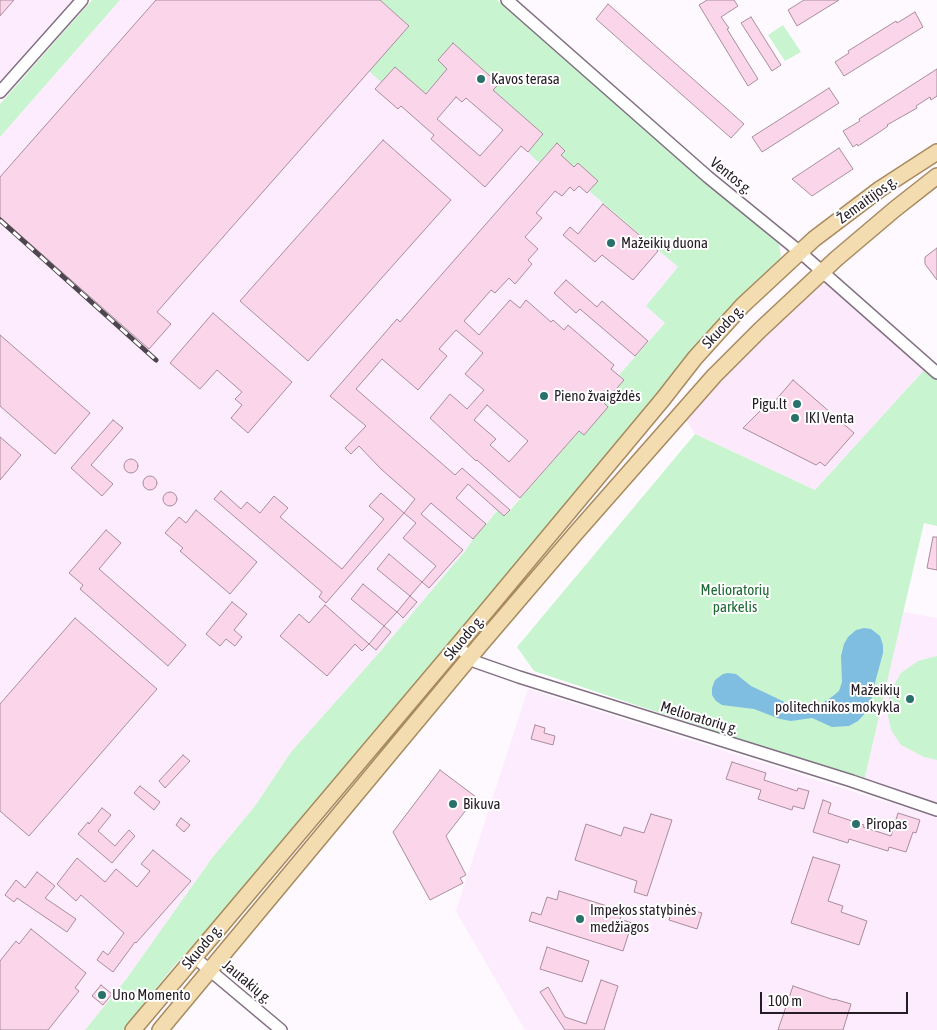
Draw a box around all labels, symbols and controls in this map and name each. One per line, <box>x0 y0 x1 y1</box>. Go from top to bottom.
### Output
place label: Kavos terasa <box>491 70 560 88</box>
marker: Kavos terasa <box>475 73 487 85</box>
street label: Ventos g. <box>706 154 756 198</box>
street label: Žemaitijos g. <box>834 172 900 228</box>
place label: Mažeikių duona <box>621 234 708 252</box>
marker: Mažeikių duona <box>605 237 617 249</box>
street label: Skuodo g. <box>699 302 747 352</box>
place label: Pieno žvaigždės <box>554 387 640 405</box>
marker: Pieno žvaigždės <box>538 390 550 402</box>
place label: Pigu.lt <box>752 395 787 413</box>
marker: Pigu.lt <box>791 398 803 410</box>
place label: IKI Venta <box>805 409 854 427</box>
marker: IKI Venta <box>789 412 801 424</box>
park label: Melioratorių parkelis <box>701 581 769 616</box>
street label: Skuodo g. <box>440 612 488 664</box>
place label: Mažeikių politechnikos mokykla <box>775 681 900 716</box>
marker: Mažeikių politechnikos mokykla <box>904 693 916 705</box>
street label: Melioratorių g. <box>658 698 740 738</box>
place label: Bikuva <box>463 795 500 813</box>
marker: Bikuva <box>447 798 459 810</box>
place label: Piropas <box>866 815 907 833</box>
marker: Piropas <box>850 818 862 830</box>
place label: Impekos statybinės medžiagos <box>590 901 696 936</box>
marker: Impekos statybinės medžiagos <box>574 913 586 925</box>
street label: Skuodo g. <box>178 921 226 973</box>
street label: Jautakių g. <box>219 956 275 1008</box>
scale bar <box>762 982 910 1014</box>
place label: Uno Momento <box>112 986 190 1004</box>
marker: Uno Momento <box>96 989 108 1001</box>
text: 100 m <box>768 992 802 1009</box>

